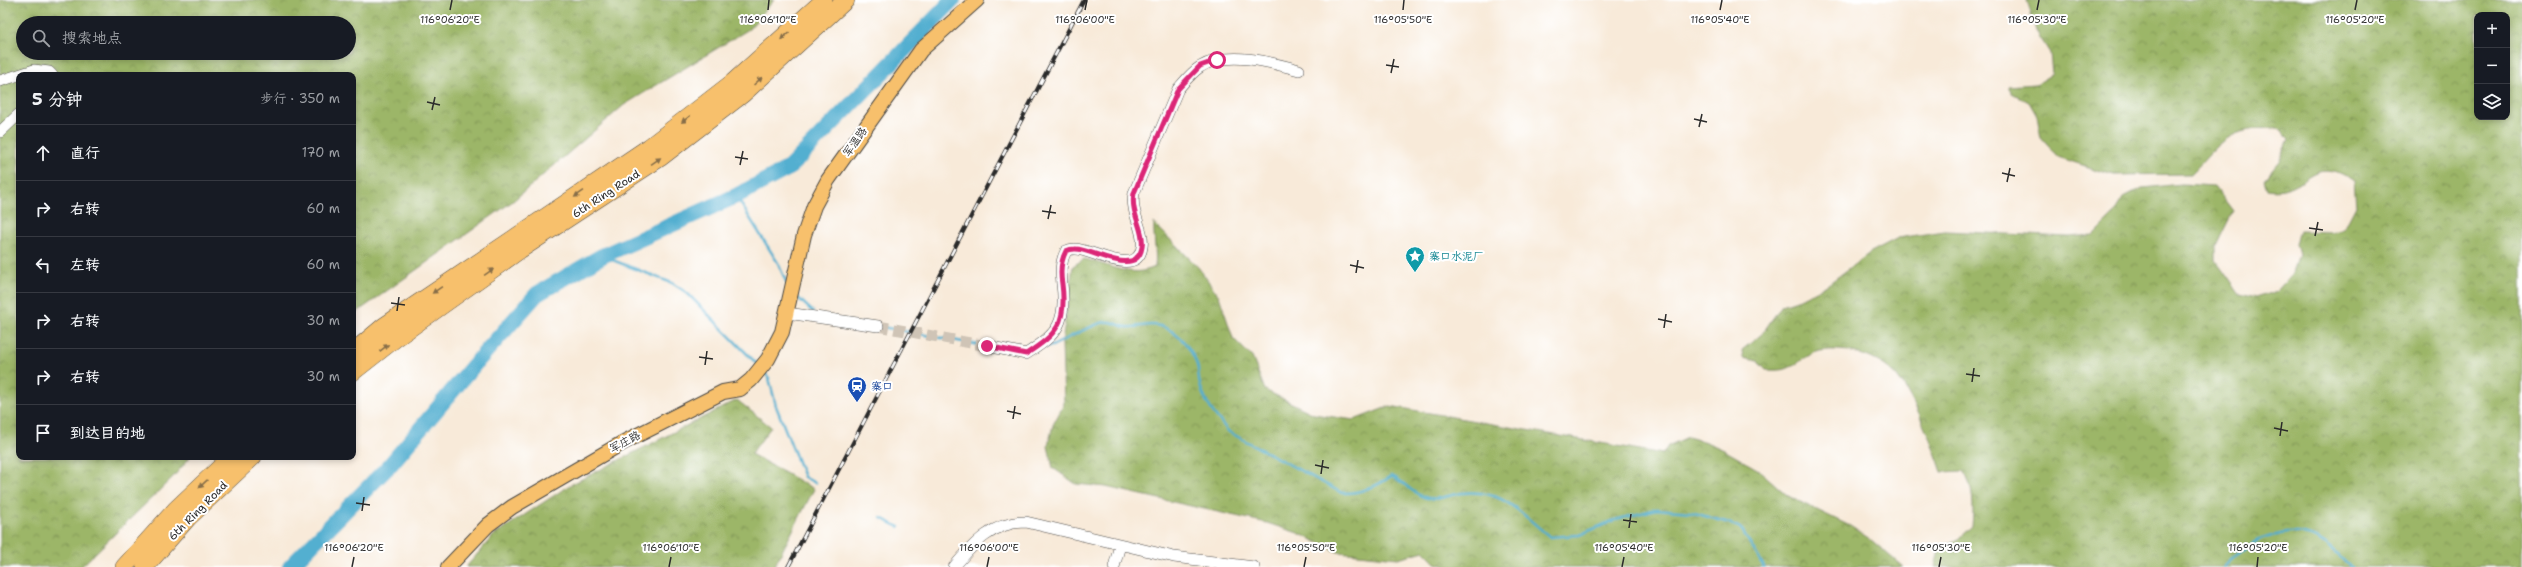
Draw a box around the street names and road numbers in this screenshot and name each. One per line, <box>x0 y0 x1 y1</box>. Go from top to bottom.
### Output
street label: 军温路 <box>839 124 871 160</box>
street label: 6th Ring Road <box>569 166 643 222</box>
street label: 军庄路 <box>607 428 643 456</box>
street label: 6th Ring Road <box>165 478 231 544</box>

